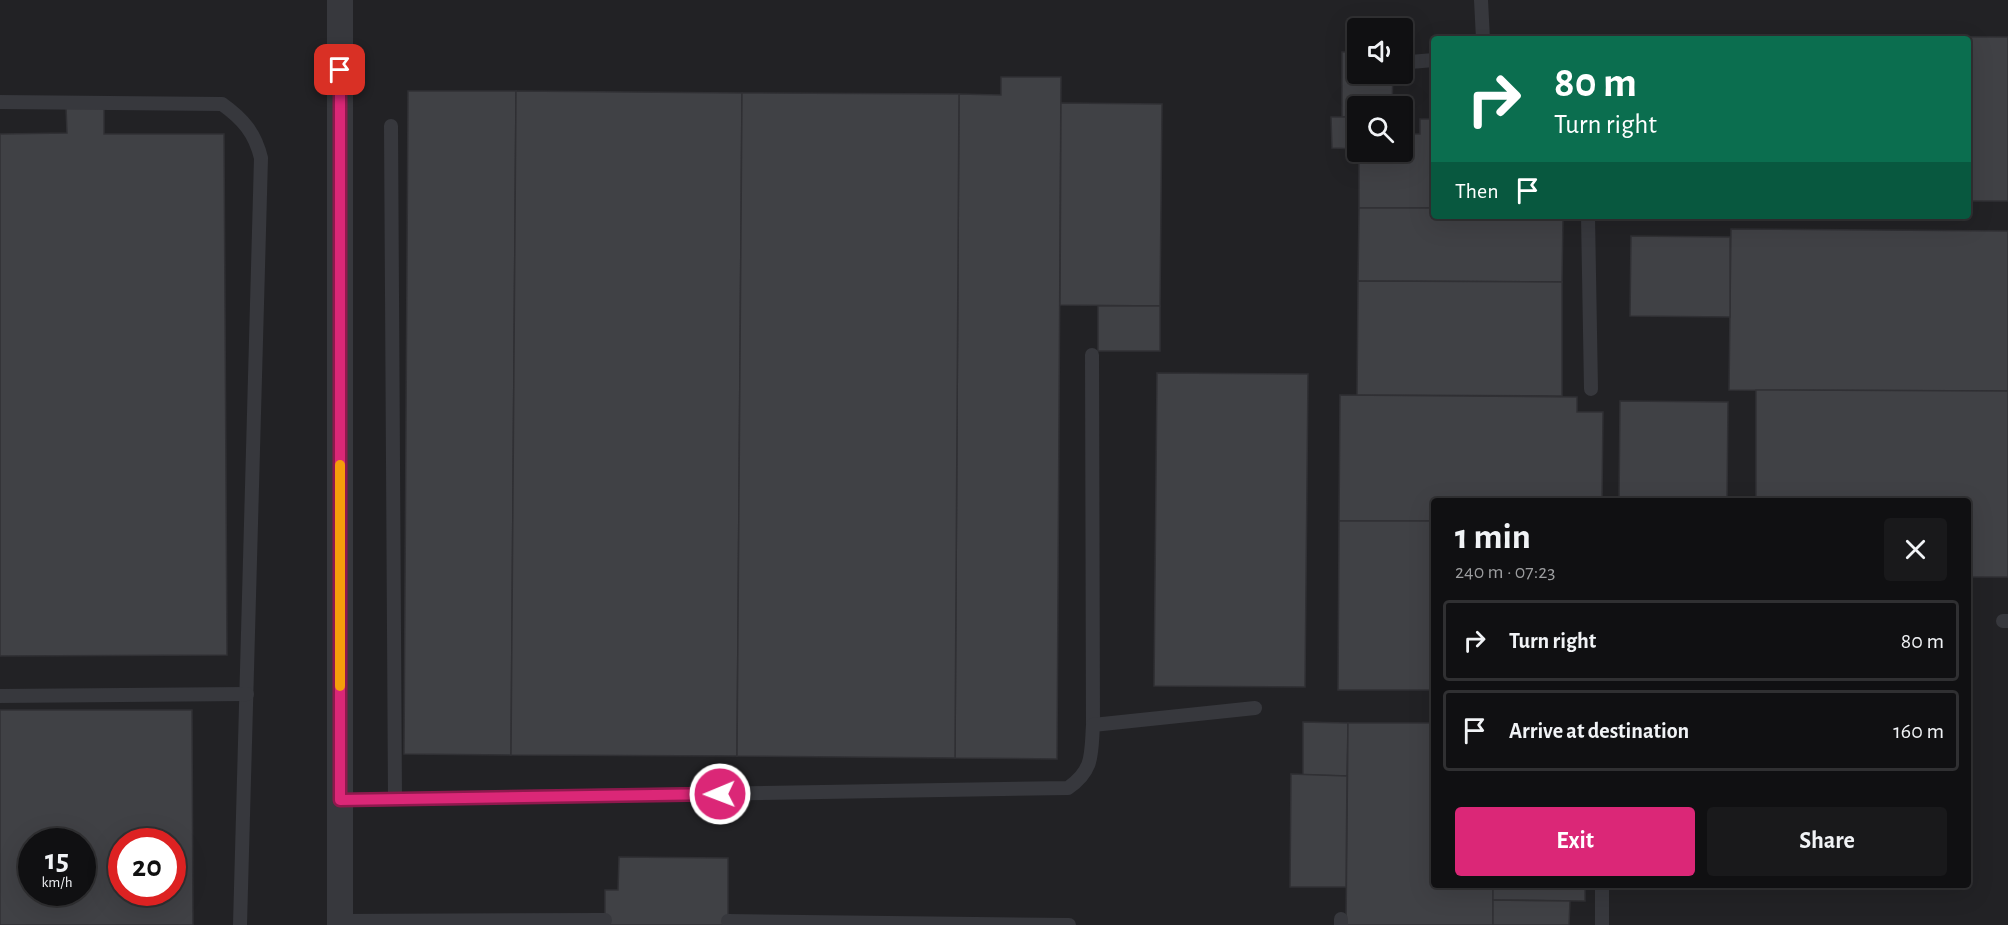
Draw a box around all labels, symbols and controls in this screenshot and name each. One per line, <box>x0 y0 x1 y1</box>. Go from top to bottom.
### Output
map controls <box>1347 18 1413 162</box>
button: sound <box>1347 18 1413 84</box>
pin <box>314 44 365 95</box>
icon: arrive <box>323 53 356 86</box>
icon: right <box>1455 60 1533 138</box>
text: 80 m <box>1554 62 1637 104</box>
button: search <box>1347 96 1413 162</box>
text: Turn right <box>1554 111 1657 138</box>
icon: arrive <box>1511 174 1544 207</box>
text: Then <box>1455 180 1499 202</box>
button: close <box>1884 518 1947 581</box>
text: 1 min <box>1455 519 1531 555</box>
text: 240 m · 07:23 <box>1455 562 1556 582</box>
icon: right <box>1458 624 1491 657</box>
text: Turn right <box>1509 630 1596 652</box>
text: 80 m <box>1901 630 1944 652</box>
icon: arrive <box>1458 714 1491 747</box>
text: Arrive at destination <box>1509 720 1689 742</box>
text: 160 m <box>1893 720 1944 742</box>
position arrow <box>688 762 752 826</box>
button: Exit <box>1455 807 1695 876</box>
button: Share <box>1707 807 1947 876</box>
speed limit sign: 20 <box>108 828 186 906</box>
text: 15 <box>45 845 69 875</box>
text: km/h <box>42 875 72 890</box>

